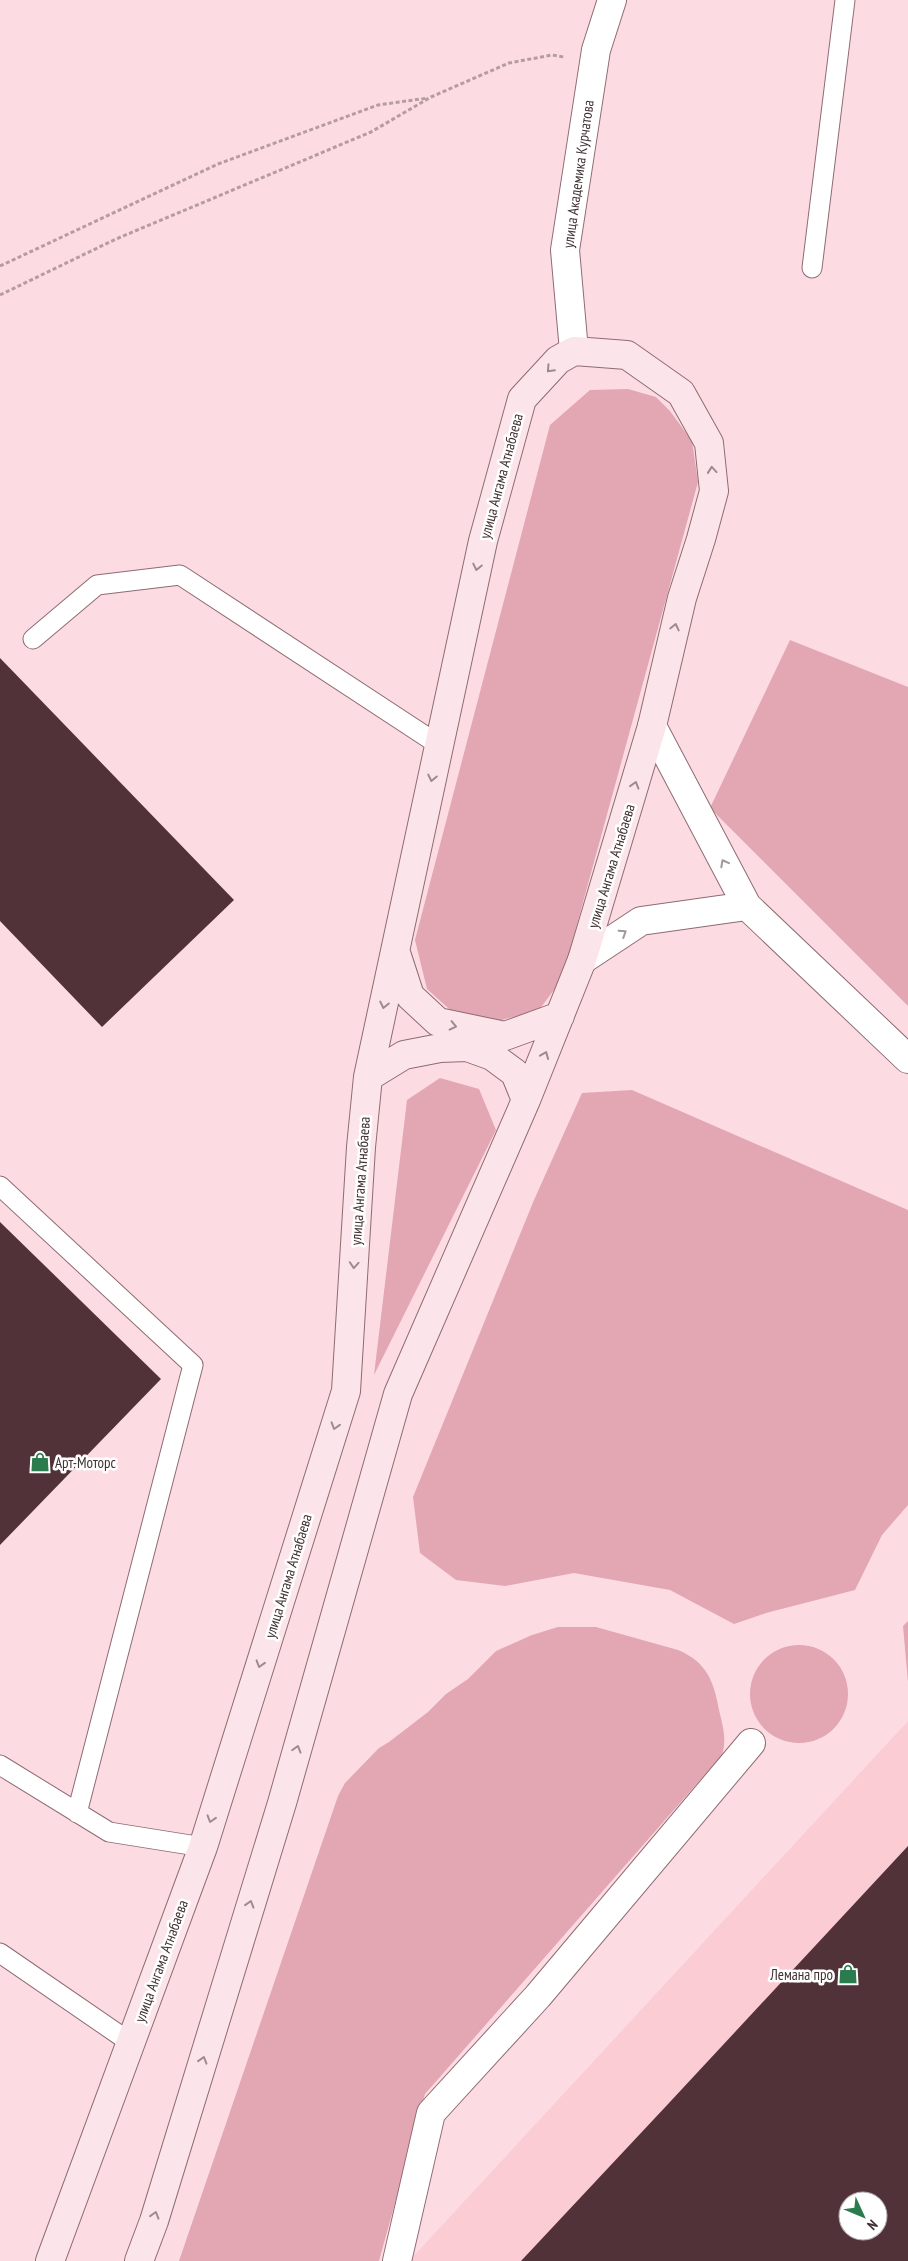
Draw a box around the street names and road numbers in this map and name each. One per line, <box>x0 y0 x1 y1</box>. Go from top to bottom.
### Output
street label: улица Академика Курчатова <box>558 99 598 249</box>
street label: улица Ангама Атнабаева <box>475 411 527 541</box>
street label: улица Ангама Атнабаева <box>583 802 639 930</box>
street label: улица Ангама Атнабаева <box>346 1116 374 1246</box>
street label: улица Ангама Атнабаева <box>260 1512 316 1640</box>
street label: улица Ангама Атнабаева <box>130 1897 192 2025</box>

